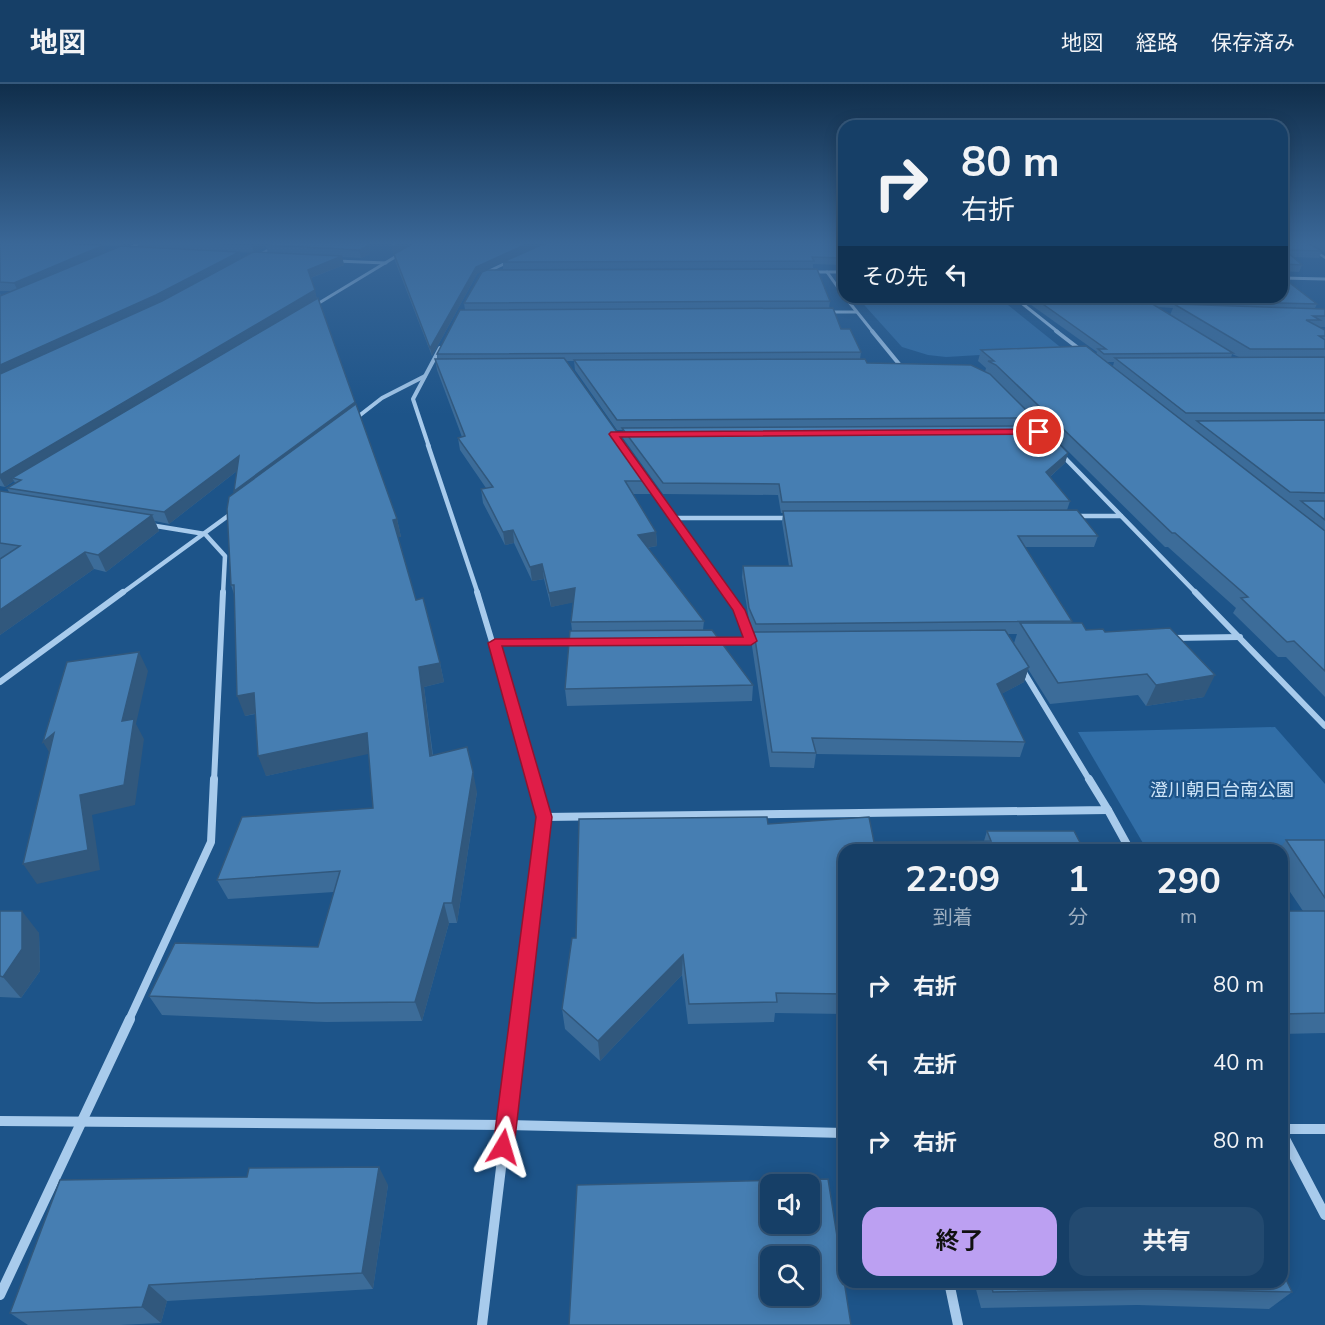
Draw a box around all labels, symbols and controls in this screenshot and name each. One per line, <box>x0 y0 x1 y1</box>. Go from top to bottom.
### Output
text: 地図 <box>30 24 86 62</box>
text: 地図 <box>1061 29 1103 57</box>
text: 経路 <box>1136 29 1178 57</box>
text: 保存済み <box>1211 29 1295 57</box>
text: 80 m <box>961 134 1060 191</box>
icon: right <box>862 144 940 222</box>
text: 右折 <box>961 192 1015 229</box>
icon: left <box>940 258 973 291</box>
text: その先 <box>862 262 928 292</box>
pin <box>1013 406 1064 457</box>
icon: arrive <box>1022 415 1055 448</box>
park label: 澄川朝日台南公園 <box>1150 778 1294 802</box>
text: 22:09 <box>905 855 1000 904</box>
text: 1 <box>1067 855 1089 904</box>
text: 290 <box>1156 857 1221 906</box>
text: m <box>1180 903 1197 930</box>
text: 到着 <box>933 904 973 931</box>
text: 分 <box>1068 904 1088 931</box>
icon: right <box>862 969 895 1002</box>
text: 80 m <box>1213 970 1264 1000</box>
text: 右折 <box>913 972 957 1002</box>
icon: left <box>862 1047 895 1080</box>
text: 40 m <box>1213 1048 1264 1078</box>
text: 左折 <box>913 1050 957 1080</box>
position arrow <box>471 1115 535 1179</box>
icon: right <box>862 1125 895 1158</box>
text: 80 m <box>1213 1126 1264 1156</box>
text: 右折 <box>913 1128 957 1158</box>
map controls <box>760 1174 820 1306</box>
button: sound <box>760 1174 820 1234</box>
button: 終了 <box>862 1207 1057 1276</box>
button: 共有 <box>1069 1207 1264 1276</box>
button: search <box>760 1246 820 1306</box>

